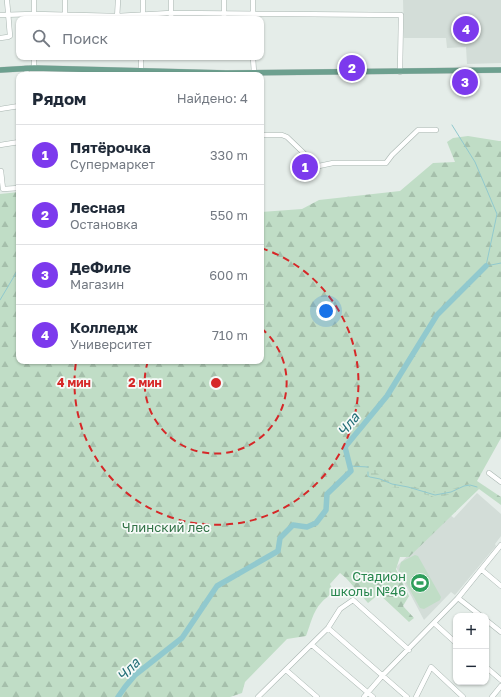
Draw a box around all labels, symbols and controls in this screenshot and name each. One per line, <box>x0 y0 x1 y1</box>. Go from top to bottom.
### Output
pin: 4 <box>453 14 479 44</box>
search box <box>16 16 264 60</box>
icon: search <box>30 27 52 49</box>
text: Поиск <box>62 29 108 47</box>
pin: 2 <box>339 53 365 83</box>
pin: 3 <box>452 67 478 97</box>
text: Рядом <box>32 88 86 109</box>
text: Найдено: 4 <box>177 90 248 106</box>
text: Пятёрочка <box>70 138 151 156</box>
text: 1 <box>42 147 48 163</box>
text: 330 m <box>210 147 248 163</box>
pin: 1 <box>292 152 318 182</box>
text: Супермаркет <box>70 156 155 172</box>
text: Лесная <box>70 198 125 216</box>
text: 2 <box>41 207 49 223</box>
text: 550 m <box>210 207 248 223</box>
text: Остановка <box>70 216 138 232</box>
text: ДеФиле <box>70 258 131 276</box>
text: 3 <box>41 267 49 283</box>
text: 600 m <box>209 267 248 283</box>
text: Магазин <box>70 276 124 292</box>
your location <box>316 301 336 321</box>
text: Колледж <box>70 318 138 336</box>
text: 4 <box>41 327 49 343</box>
text: 710 m <box>212 327 248 343</box>
text: Университет <box>70 336 152 352</box>
text: 4 мин <box>57 375 91 390</box>
text: 2 мин <box>128 375 162 390</box>
centre of rings <box>209 376 223 390</box>
water label: Чла <box>333 408 363 439</box>
park label: Члинский лес <box>122 519 210 535</box>
place label: Стадион школы №46 <box>330 568 406 599</box>
sports icon: Стадион школы №46 <box>409 572 431 594</box>
map controls <box>453 613 489 685</box>
button: + <box>453 613 489 649</box>
button: − <box>453 649 489 685</box>
water label: Чла <box>113 653 144 684</box>

